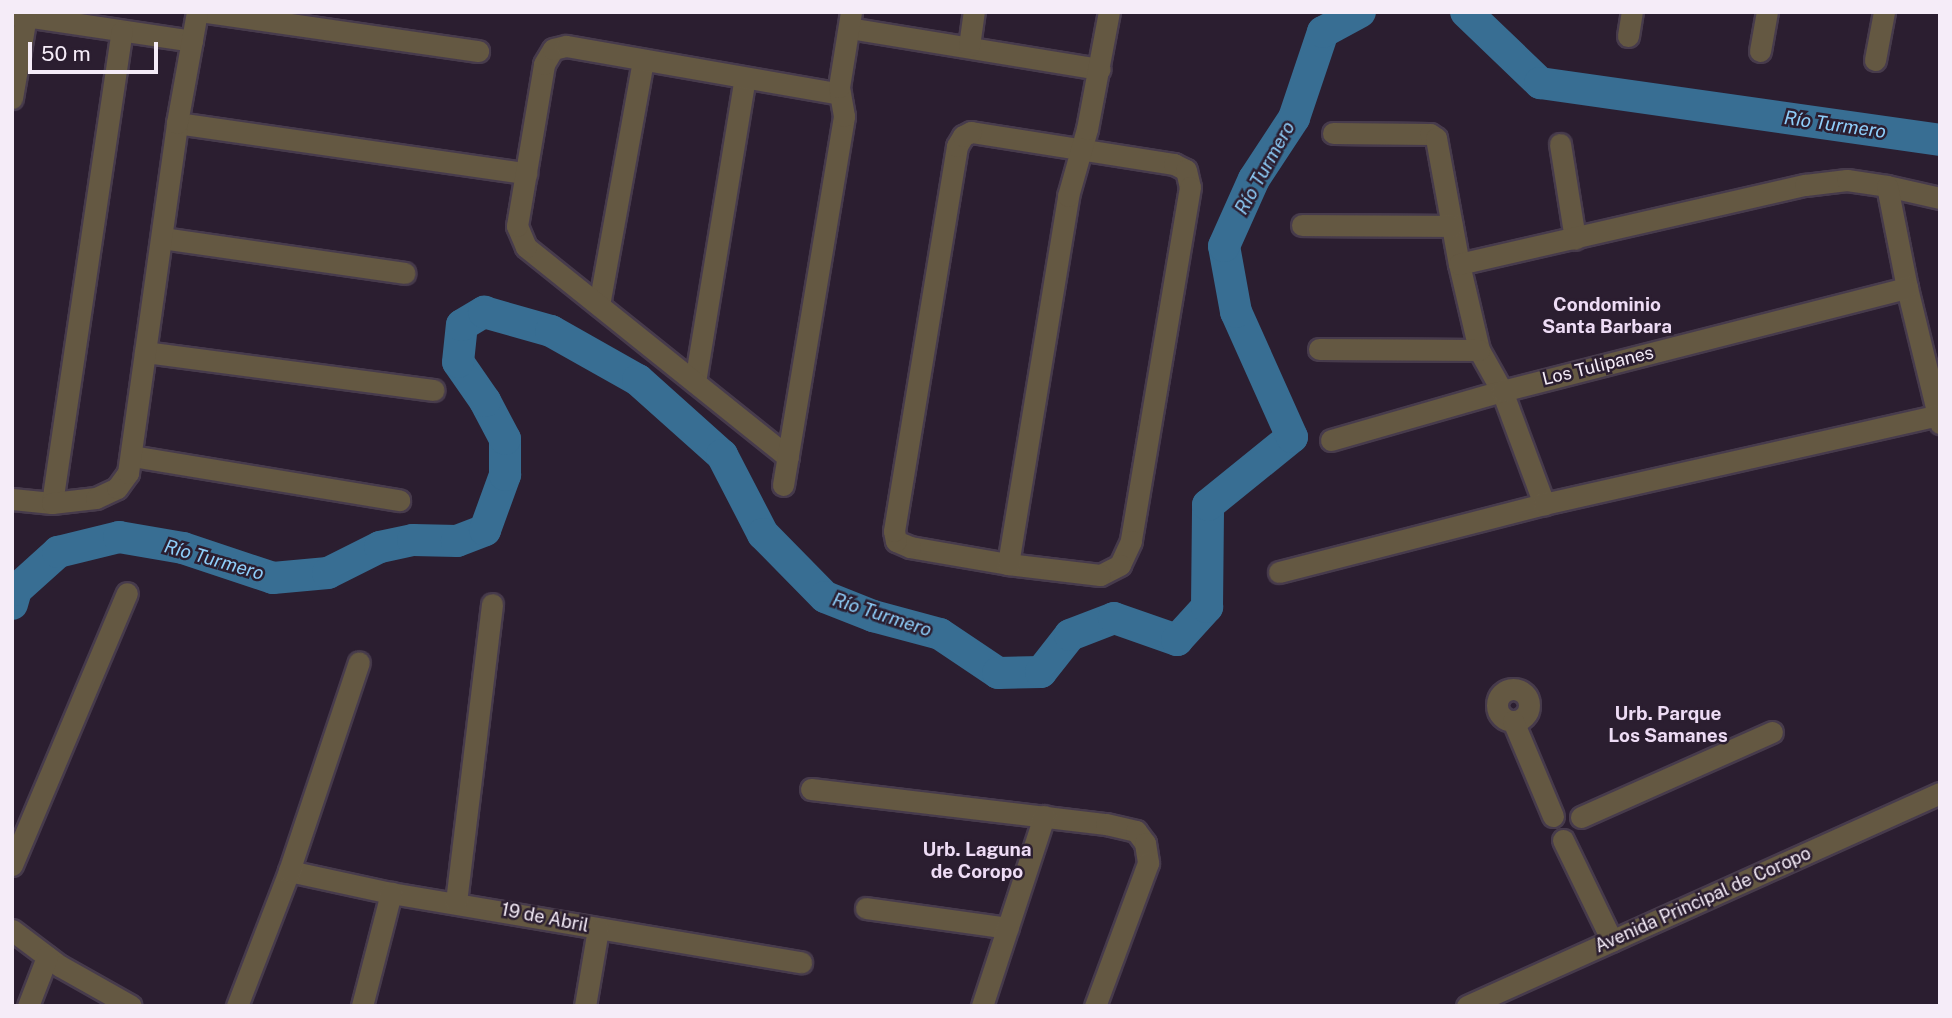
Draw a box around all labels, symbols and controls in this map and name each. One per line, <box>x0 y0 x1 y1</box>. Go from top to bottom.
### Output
scale bar <box>32 28 161 72</box>
text: 50 m <box>41 41 91 66</box>
water label: Río Turmero <box>1782 107 1888 143</box>
water label: Río Turmero <box>1230 117 1300 219</box>
district label: Condominio Santa Barbara <box>1542 294 1672 338</box>
street label: Los Tulipanes <box>1540 342 1656 390</box>
water label: Río Turmero <box>161 535 267 585</box>
water label: Río Turmero <box>830 588 934 642</box>
district label: Urb. Parque Los Samanes <box>1608 703 1728 747</box>
district label: Urb. Laguna de Coropo <box>922 839 1032 883</box>
street label: Avenida Principal de Coropo <box>1591 842 1815 958</box>
street label: 19 de Abril <box>499 899 591 937</box>

